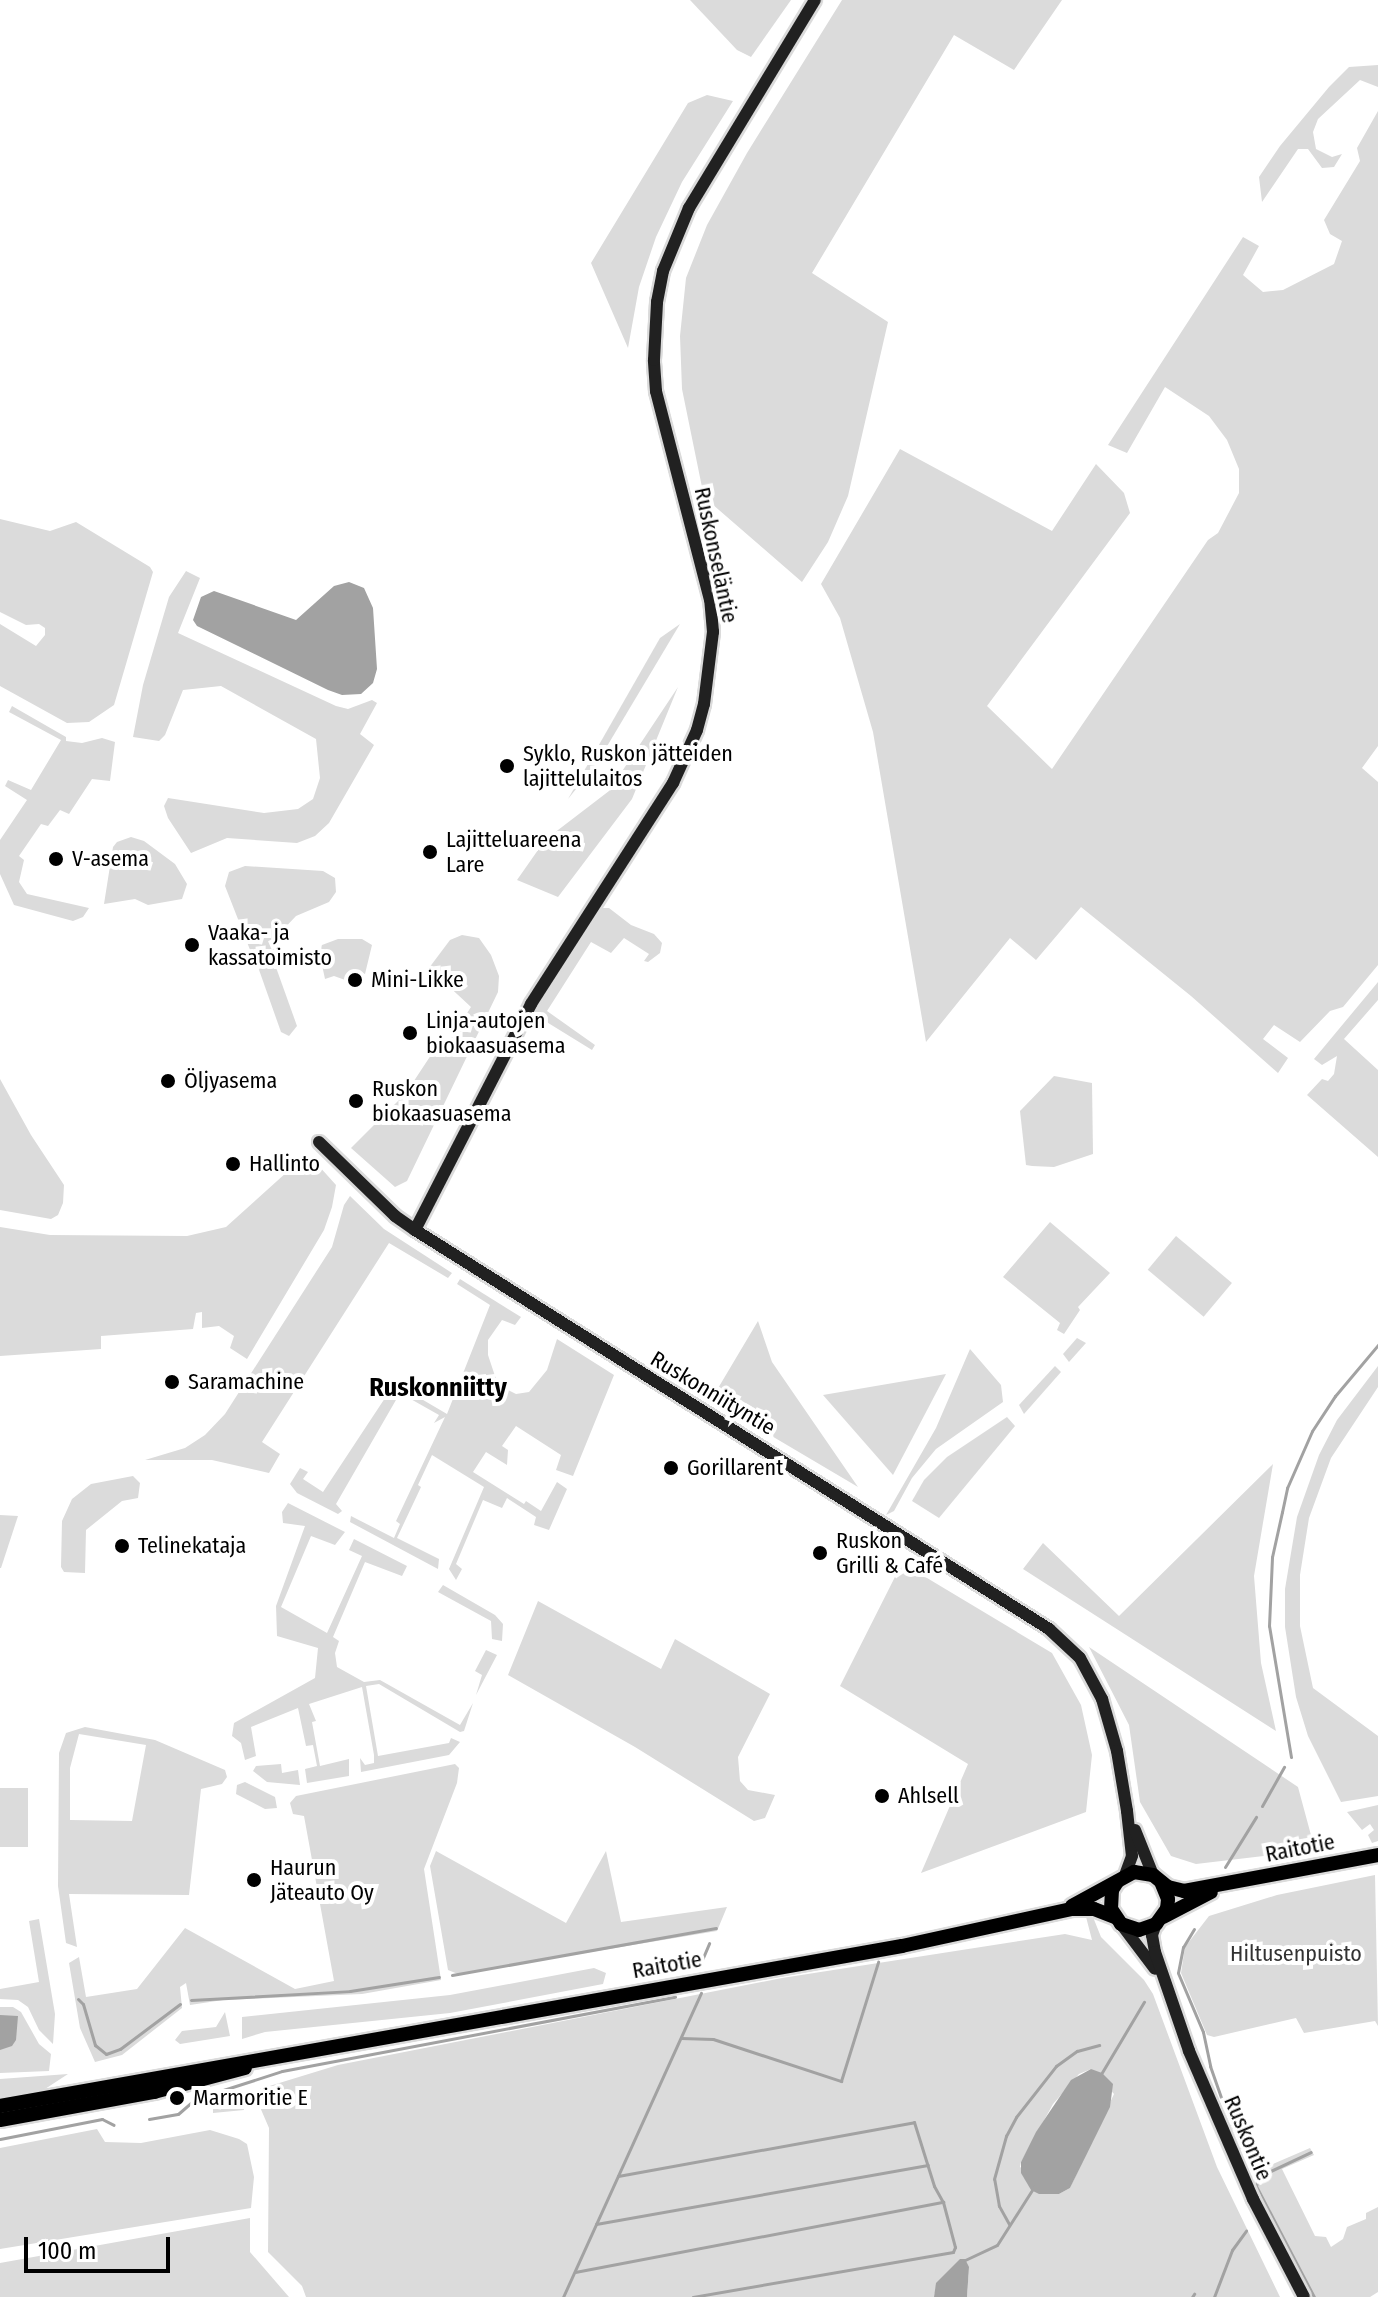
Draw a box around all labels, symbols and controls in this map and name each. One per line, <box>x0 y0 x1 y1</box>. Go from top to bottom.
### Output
street label: Ruskonseläntie <box>689 485 743 625</box>
place label: Syklo, Ruskon jätteiden lajittelulaitos <box>523 740 733 792</box>
marker: Syklo, Ruskon jätteiden lajittelulaitos <box>498 757 516 775</box>
place label: Lajitteluareena Lare <box>446 826 581 878</box>
marker: Lajitteluareena Lare <box>421 843 439 861</box>
place label: V-asema <box>72 846 149 872</box>
marker: V-asema <box>47 850 65 868</box>
place label: Vaaka- ja kassatoimisto <box>208 919 332 970</box>
marker: Vaaka- ja kassatoimisto <box>183 936 201 954</box>
place label: Mini-Likke <box>371 967 464 993</box>
marker: Mini-Likke <box>346 971 364 989</box>
place label: Linja-autojen biokaasuasema <box>426 1007 566 1058</box>
marker: Linja-autojen biokaasuasema <box>401 1024 419 1042</box>
place label: Öljyasema <box>184 1068 277 1094</box>
marker: Öljyasema <box>159 1072 177 1090</box>
place label: Ruskon biokaasuasema <box>372 1075 512 1126</box>
marker: Ruskon biokaasuasema <box>347 1092 365 1110</box>
place label: Hallinto <box>249 1151 320 1177</box>
marker: Hallinto <box>224 1155 242 1173</box>
street label: Ruskonniityntie <box>646 1345 780 1441</box>
place label: Saramachine <box>188 1369 304 1395</box>
district label: Ruskonniitty <box>369 1372 507 1404</box>
marker: Saramachine <box>163 1373 181 1391</box>
place label: Gorillarent <box>687 1455 783 1481</box>
marker: Gorillarent <box>662 1459 680 1477</box>
place label: Ruskon Grilli & Café <box>836 1527 943 1578</box>
place label: Telinekataja <box>138 1533 246 1559</box>
marker: Telinekataja <box>113 1537 131 1555</box>
marker: Ruskon Grilli & Café <box>811 1544 829 1562</box>
place label: Ahlsell <box>898 1783 959 1809</box>
marker: Ahlsell <box>873 1787 891 1805</box>
street label: Raitotie <box>1263 1828 1337 1868</box>
place label: Haurun Jäteauto Oy <box>270 1854 374 1906</box>
marker: Haurun Jäteauto Oy <box>245 1871 263 1889</box>
park label: Hiltusenpuisto <box>1230 1941 1362 1967</box>
street label: Raitotie <box>630 1946 704 1984</box>
place label: Marmoritie E <box>193 2085 308 2111</box>
marker: Marmoritie E <box>168 2089 186 2107</box>
street label: Ruskontie <box>1218 2092 1278 2184</box>
scale bar <box>28 2221 174 2271</box>
text: 100 m <box>38 2237 96 2265</box>

